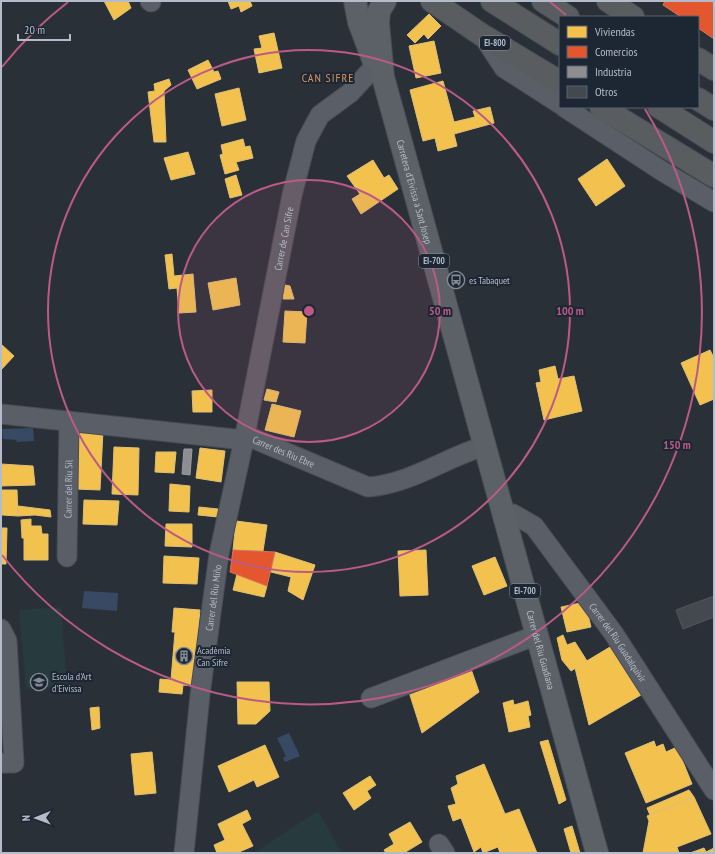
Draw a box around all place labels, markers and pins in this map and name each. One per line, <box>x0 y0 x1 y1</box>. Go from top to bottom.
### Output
bus stop icon: es Tabaquet <box>446 270 466 290</box>
place label: es Tabaquet <box>469 274 510 287</box>
centre of rings <box>302 304 316 318</box>
place label: Acadèmia Can Sifre <box>197 644 230 669</box>
building icon: Acadèmia Can Sifre <box>174 646 194 666</box>
place label: Escola d'Art d'Eivissa <box>52 670 92 695</box>
school or university icon: Escola d'Art d'Eivissa <box>29 672 49 692</box>

